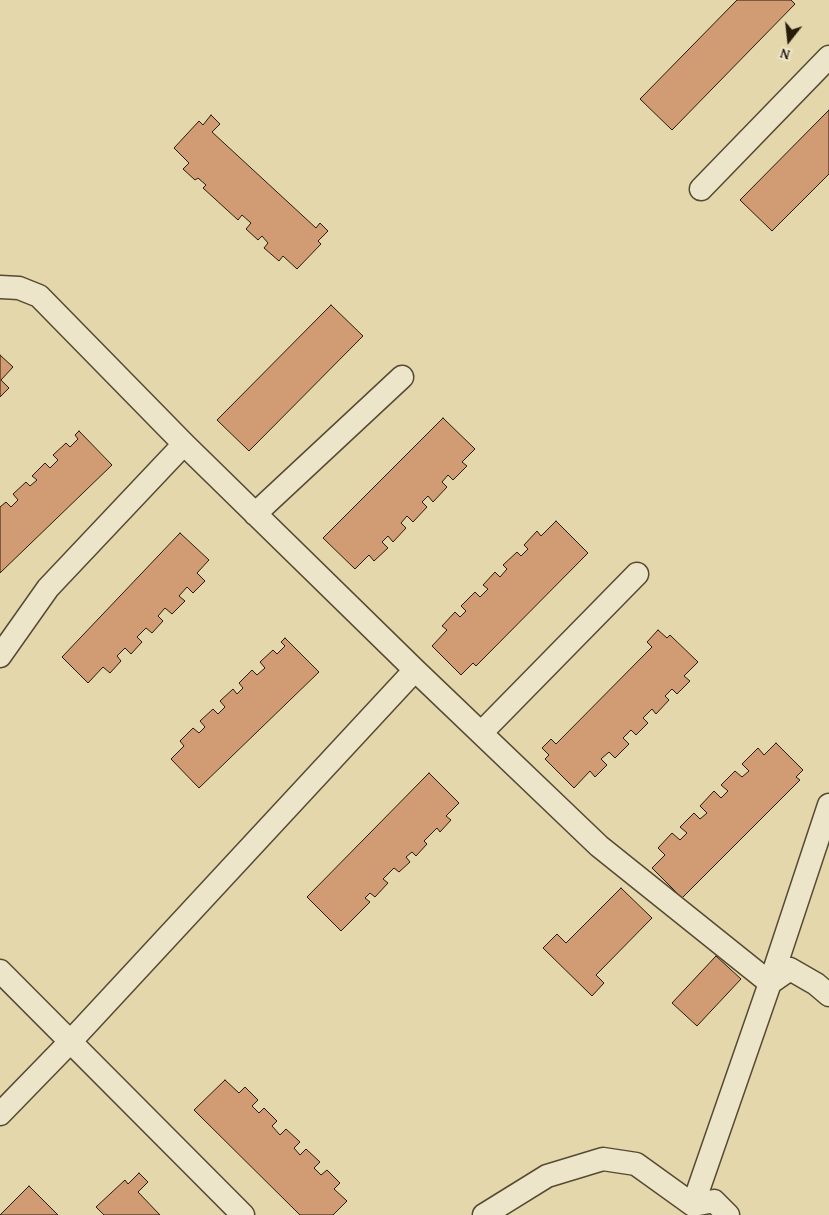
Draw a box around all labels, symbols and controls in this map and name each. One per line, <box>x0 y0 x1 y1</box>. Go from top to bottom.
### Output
north arrow <box>764 15 814 65</box>
text: N <box>778 44 792 65</box>

